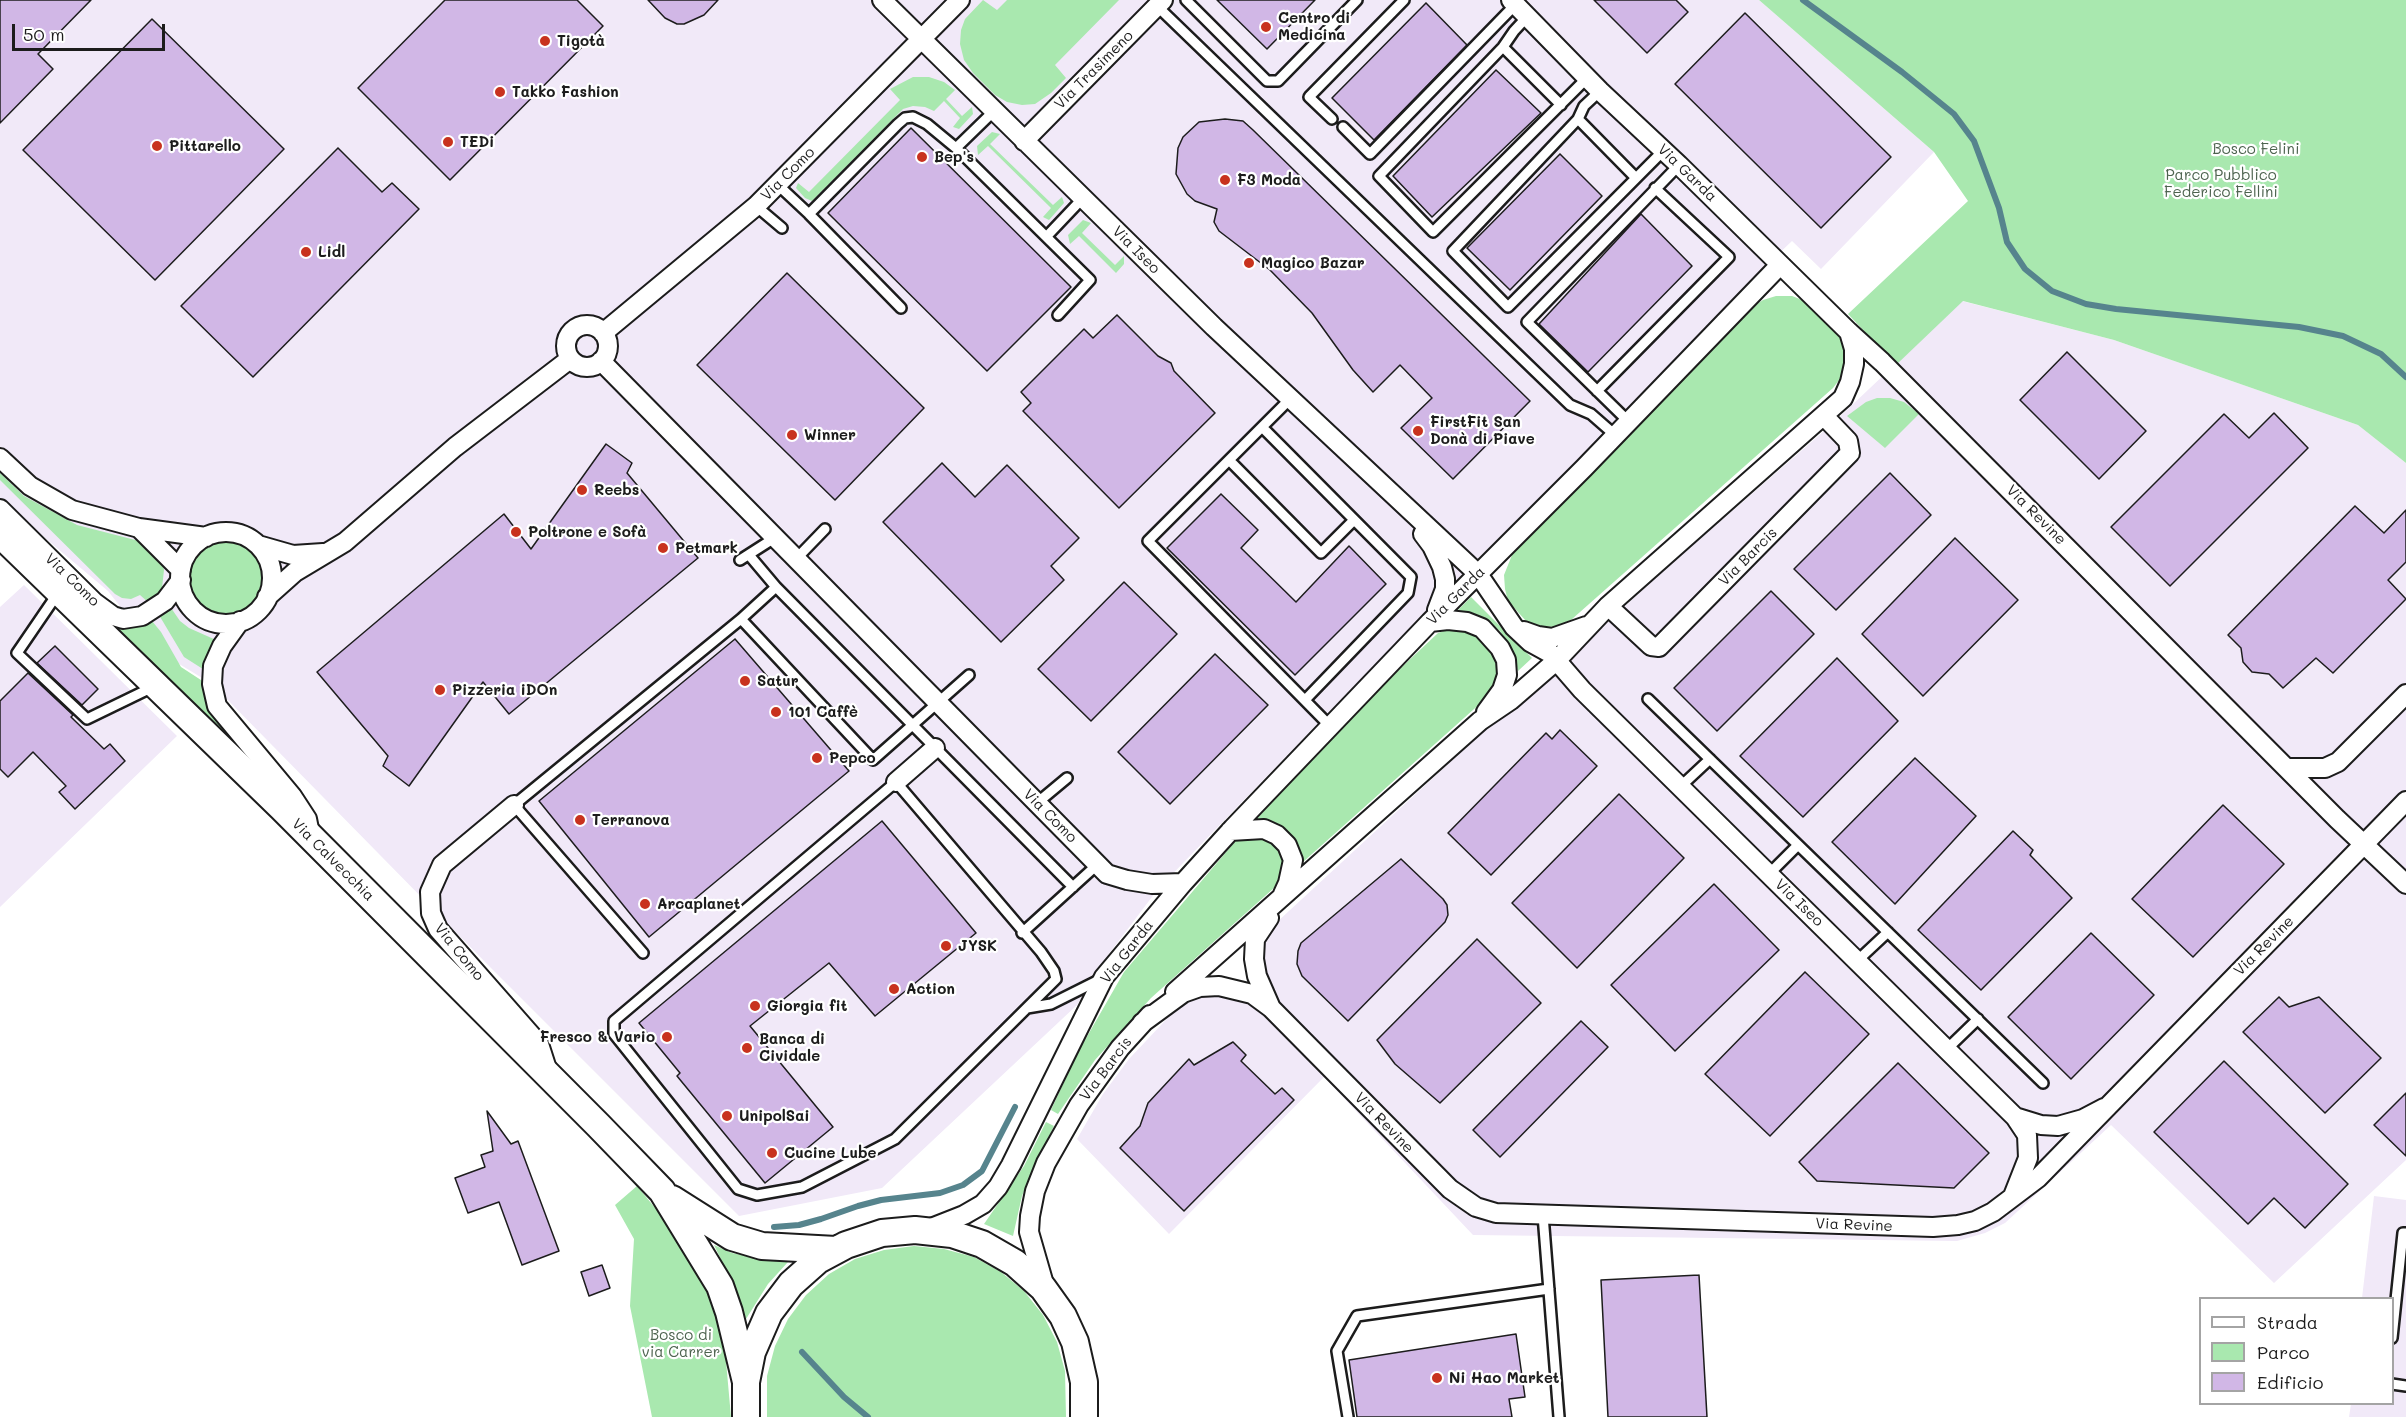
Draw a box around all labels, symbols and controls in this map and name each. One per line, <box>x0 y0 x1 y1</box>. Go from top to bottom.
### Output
place label: Centro di Medicina <box>1278 9 1350 44</box>
scale bar <box>15 12 168 50</box>
marker: Centro di Medicina <box>1259 20 1273 34</box>
text: 50 m <box>23 22 65 46</box>
street label: Via Trasimeno <box>1051 27 1137 113</box>
place label: Tigotà <box>557 32 605 50</box>
marker: Tigotà <box>538 34 552 48</box>
place label: Takko Fashion <box>512 83 619 101</box>
marker: Takko Fashion <box>493 85 507 99</box>
place label: TEDi <box>460 133 494 151</box>
marker: TEDi <box>441 135 455 149</box>
place label: Pittarello <box>169 137 241 155</box>
marker: Pittarello <box>150 139 164 153</box>
street label: Via Garda <box>1654 140 1720 206</box>
park label: Bosco Felini <box>2213 140 2299 158</box>
street label: Via Como <box>757 143 819 205</box>
place label: Bep's <box>934 148 974 166</box>
marker: Bep's <box>915 150 929 164</box>
park label: Parco Pubblico Federico Fellini <box>2164 166 2278 201</box>
place label: F3 Moda <box>1237 171 1301 189</box>
marker: F3 Moda <box>1218 173 1232 187</box>
street label: Via Iseo <box>1108 222 1164 278</box>
place label: Lidl <box>318 243 345 261</box>
marker: Lidl <box>299 245 313 259</box>
place label: Magico Bazar <box>1261 254 1365 272</box>
marker: Magico Bazar <box>1242 256 1256 270</box>
place label: FirstFit San Donà di Piave <box>1430 413 1535 448</box>
marker: FirstFit San Donà di Piave <box>1411 424 1425 438</box>
place label: Winner <box>804 426 856 444</box>
marker: Winner <box>785 428 799 442</box>
place label: Reebs <box>594 481 639 499</box>
street label: Via Revine <box>2002 481 2070 549</box>
marker: Reebs <box>575 483 589 497</box>
place label: Poltrone e Sofà <box>528 523 646 541</box>
street label: Via Barcis <box>1715 524 1781 590</box>
marker: Poltrone e Sofà <box>509 525 523 539</box>
place label: Petmark <box>675 539 738 557</box>
marker: Petmark <box>656 541 670 555</box>
street label: Via Como <box>41 550 103 610</box>
street label: Via Garda <box>1423 563 1489 629</box>
place label: Satur <box>757 672 799 690</box>
marker: Satur <box>738 674 752 688</box>
place label: Pizzeria iDOn <box>452 681 557 699</box>
marker: Pizzeria iDOn <box>433 683 447 697</box>
place label: 101 Caffè <box>788 703 858 721</box>
marker: 101 Caffè <box>769 705 783 719</box>
place label: Pepco <box>829 749 876 767</box>
marker: Pepco <box>810 751 824 765</box>
street label: Via Como <box>1019 785 1081 847</box>
place label: Terranova <box>592 811 670 829</box>
marker: Terranova <box>573 813 587 827</box>
street label: Via Calvecchia <box>288 815 378 905</box>
street label: Via Iseo <box>1771 876 1827 930</box>
place label: Arcaplanet <box>657 895 740 913</box>
marker: Arcaplanet <box>638 897 652 911</box>
street label: Via Revine <box>2230 912 2298 980</box>
street label: Via Garda <box>1097 917 1157 987</box>
street label: Via Como <box>430 920 488 984</box>
place label: JYSK <box>958 937 997 955</box>
marker: JYSK <box>939 939 953 953</box>
place label: Action <box>906 980 955 998</box>
marker: Action <box>887 982 901 996</box>
place label: Giorgia fit <box>767 997 847 1015</box>
marker: Giorgia fit <box>748 999 762 1013</box>
place label: Fresco & Vario <box>540 1028 655 1046</box>
marker: Fresco & Vario <box>660 1030 674 1044</box>
place label: Banca di Cividale <box>759 1030 825 1065</box>
street label: Via Barcis <box>1076 1034 1136 1104</box>
marker: Banca di Cividale <box>740 1041 754 1055</box>
street label: Via Revine <box>1351 1089 1417 1157</box>
place label: UnipolSai <box>739 1107 810 1125</box>
marker: UnipolSai <box>720 1109 734 1123</box>
place label: Cucine Lube <box>784 1144 876 1162</box>
marker: Cucine Lube <box>765 1146 779 1160</box>
street label: Via Revine <box>1815 1215 1893 1235</box>
legend <box>2199 1297 2394 1405</box>
text: Strada <box>2257 1310 2318 1334</box>
park label: Bosco di via Carrer <box>642 1326 720 1361</box>
text: Parco <box>2257 1340 2310 1364</box>
place label: Ni Hao Market <box>1449 1369 1559 1387</box>
text: Edificio <box>2257 1370 2324 1394</box>
marker: Ni Hao Market <box>1430 1371 1444 1385</box>

